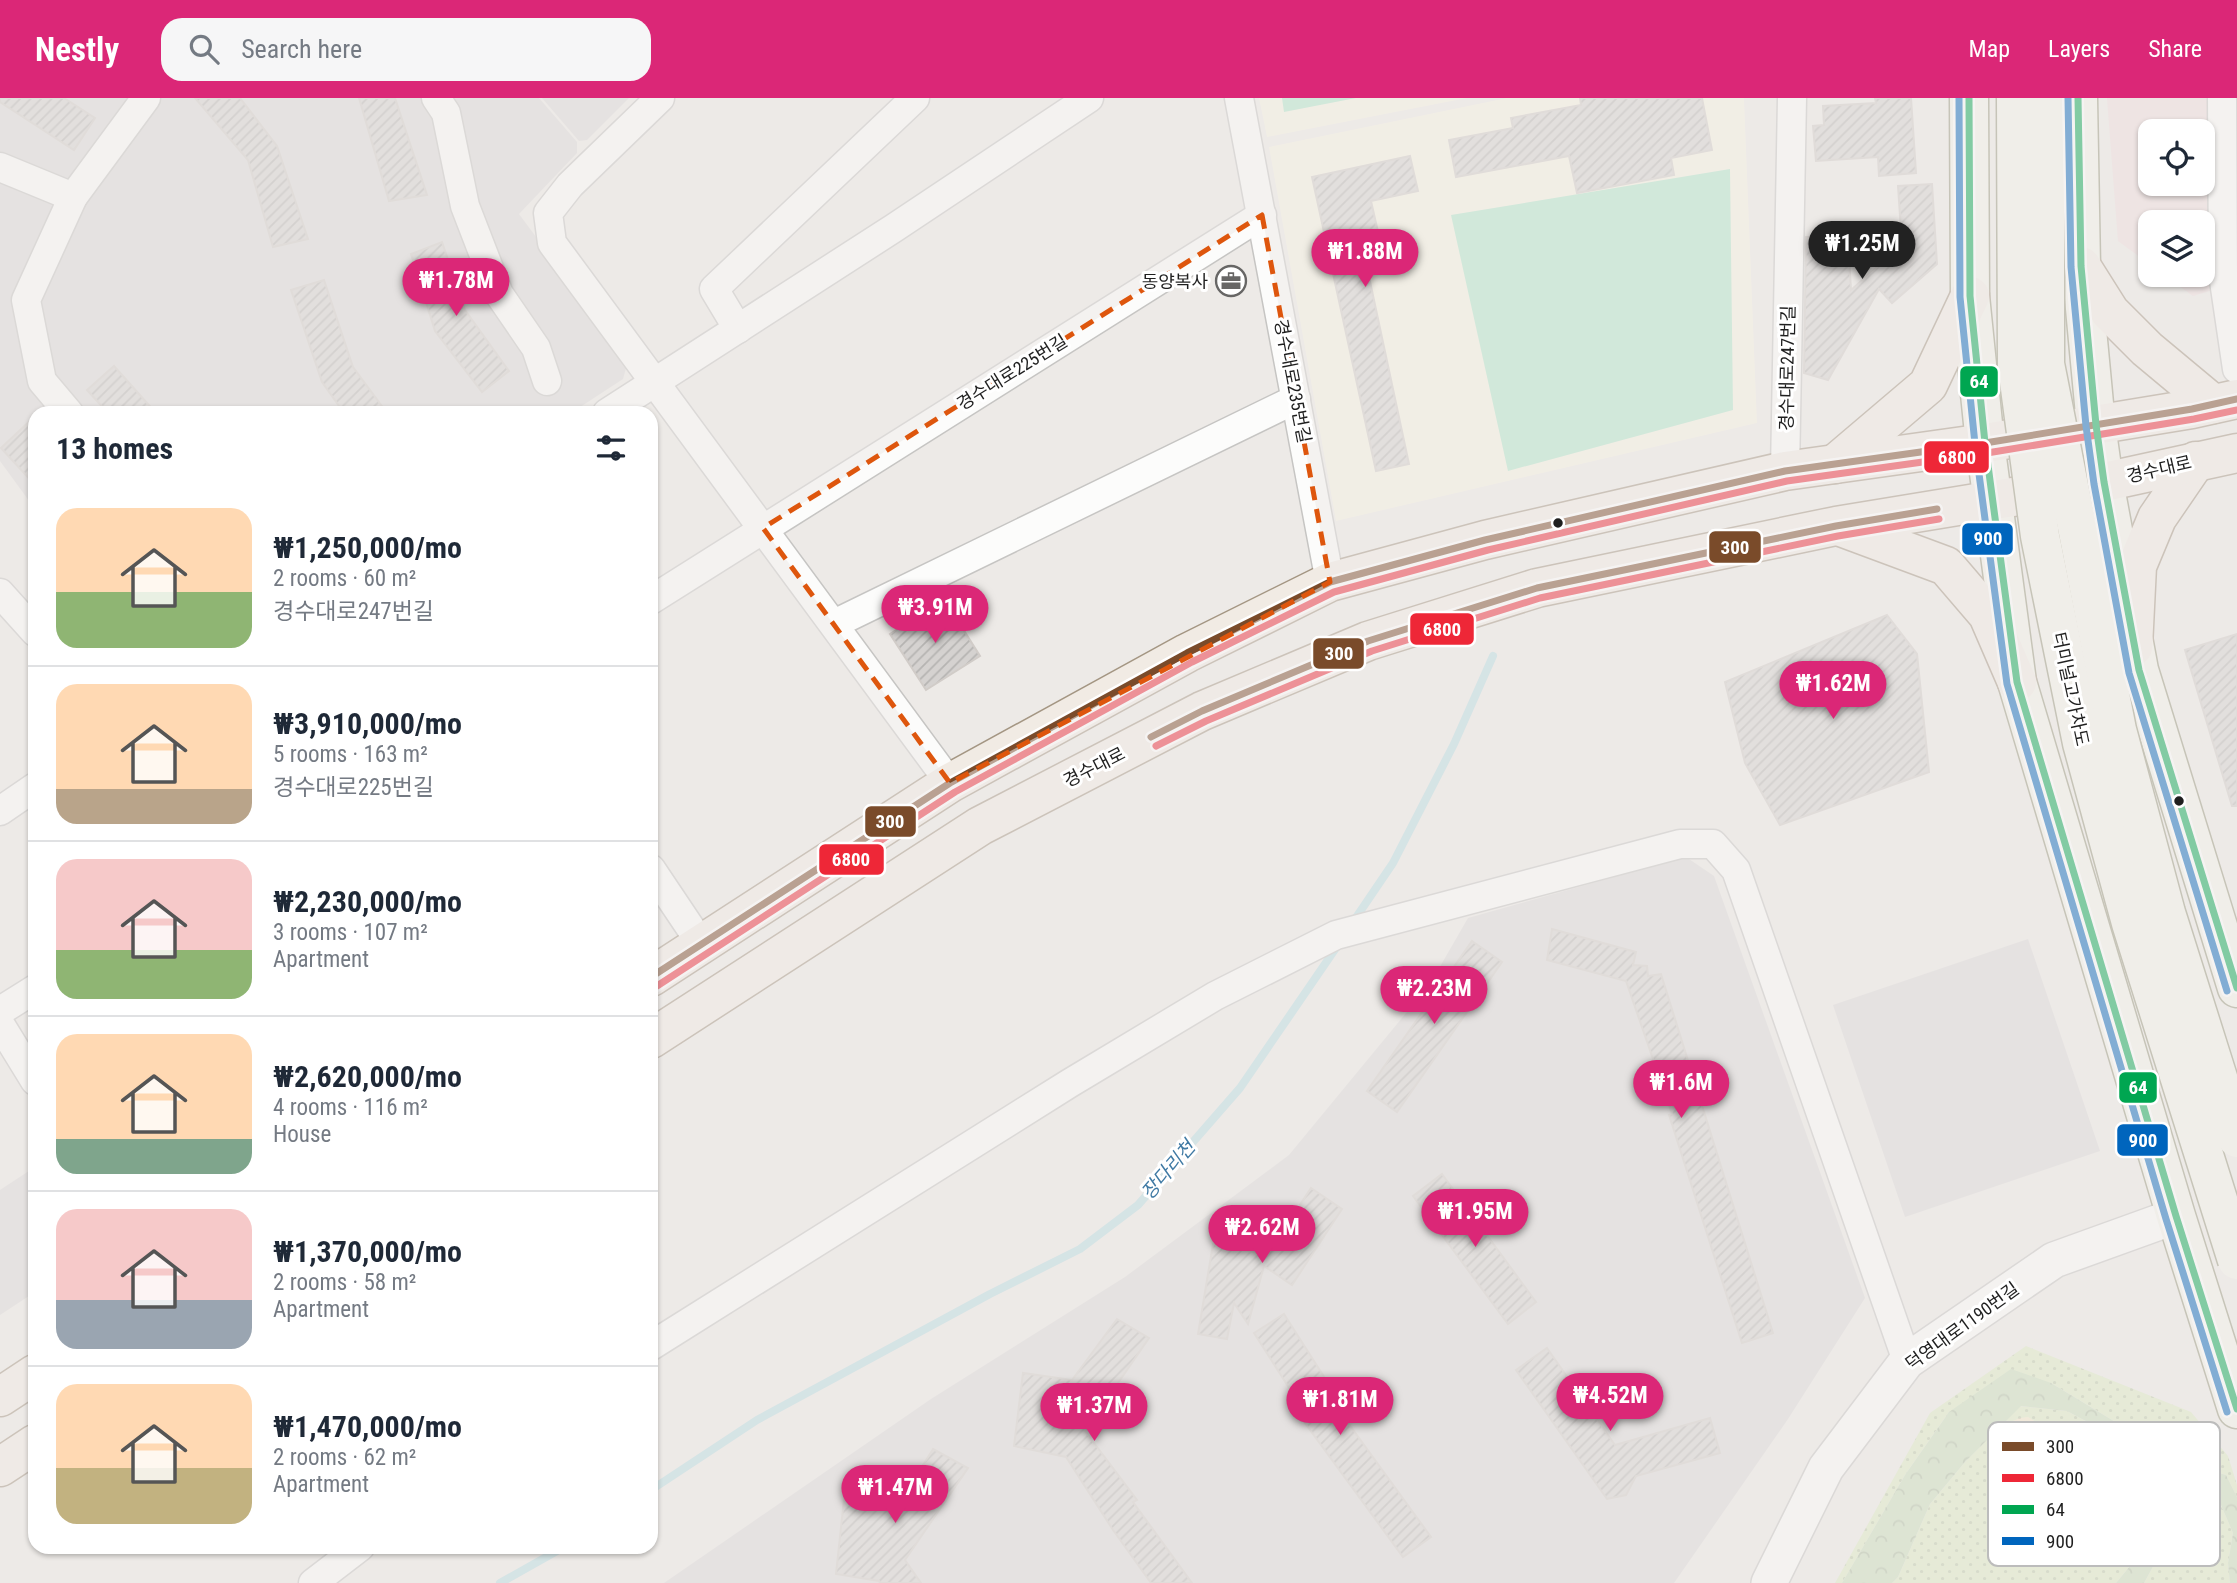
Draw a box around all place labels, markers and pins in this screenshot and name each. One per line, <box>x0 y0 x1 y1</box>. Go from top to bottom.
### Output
pin: ₩1.25M <box>1805 222 1919 281</box>
pin: ₩1.88M <box>1308 230 1422 289</box>
pin: ₩1.78M <box>399 258 513 318</box>
office icon: 동양복사 <box>1214 264 1248 298</box>
place label: 동양복사 <box>1142 271 1208 292</box>
unlabelled marker <box>1551 516 1565 530</box>
pin: ₩3.91M <box>878 586 992 645</box>
pin: ₩1.62M <box>1776 662 1890 721</box>
unlabelled marker <box>2172 794 2186 808</box>
pin: ₩2.23M <box>1377 967 1491 1026</box>
pin: ₩1.6M <box>1632 1060 1730 1120</box>
pin: ₩1.95M <box>1418 1190 1532 1249</box>
pin: ₩2.62M <box>1205 1206 1319 1265</box>
pin: ₩4.52M <box>1553 1374 1667 1433</box>
pin: ₩1.81M <box>1283 1378 1397 1437</box>
pin: ₩1.37M <box>1037 1384 1151 1443</box>
pin: ₩1.47M <box>838 1466 952 1525</box>

